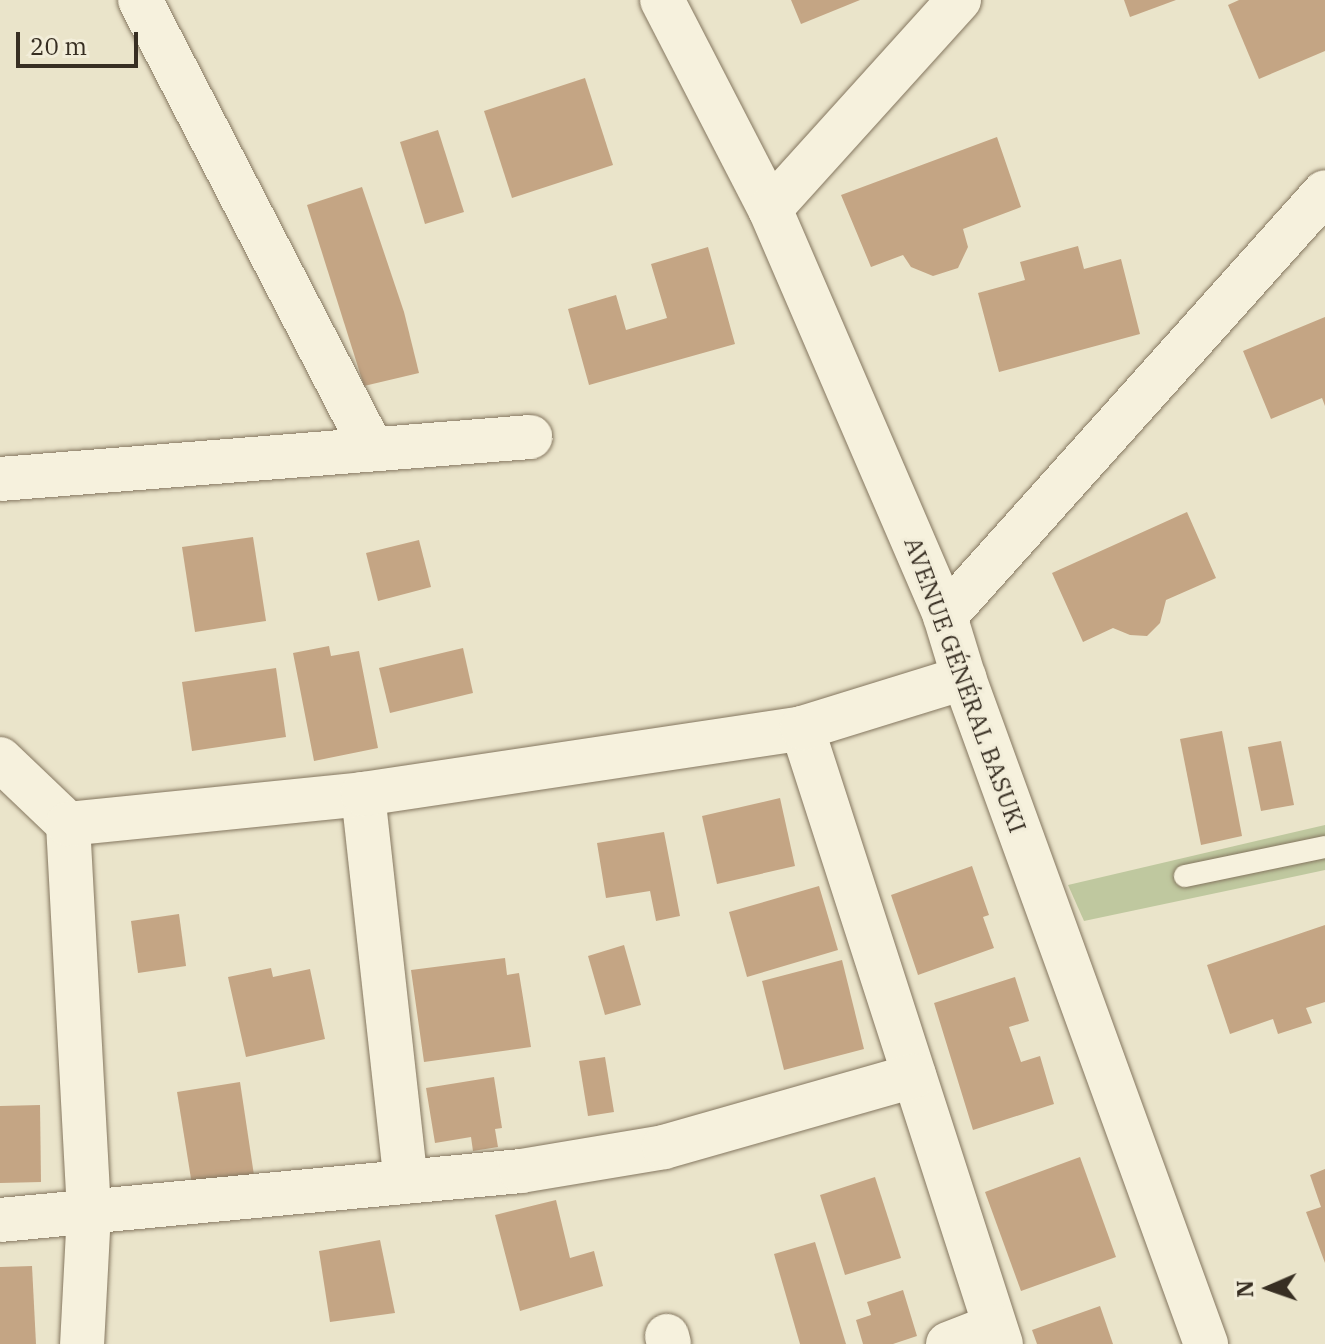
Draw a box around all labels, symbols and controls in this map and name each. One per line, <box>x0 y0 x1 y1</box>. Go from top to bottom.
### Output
scale bar <box>20 16 142 66</box>
text: 20 m <box>30 30 87 62</box>
street label: AVENUE GÉNÉRAL BASUKI <box>898 533 1032 837</box>
north arrow <box>1229 1248 1309 1328</box>
text: N <box>1230 1280 1259 1298</box>

